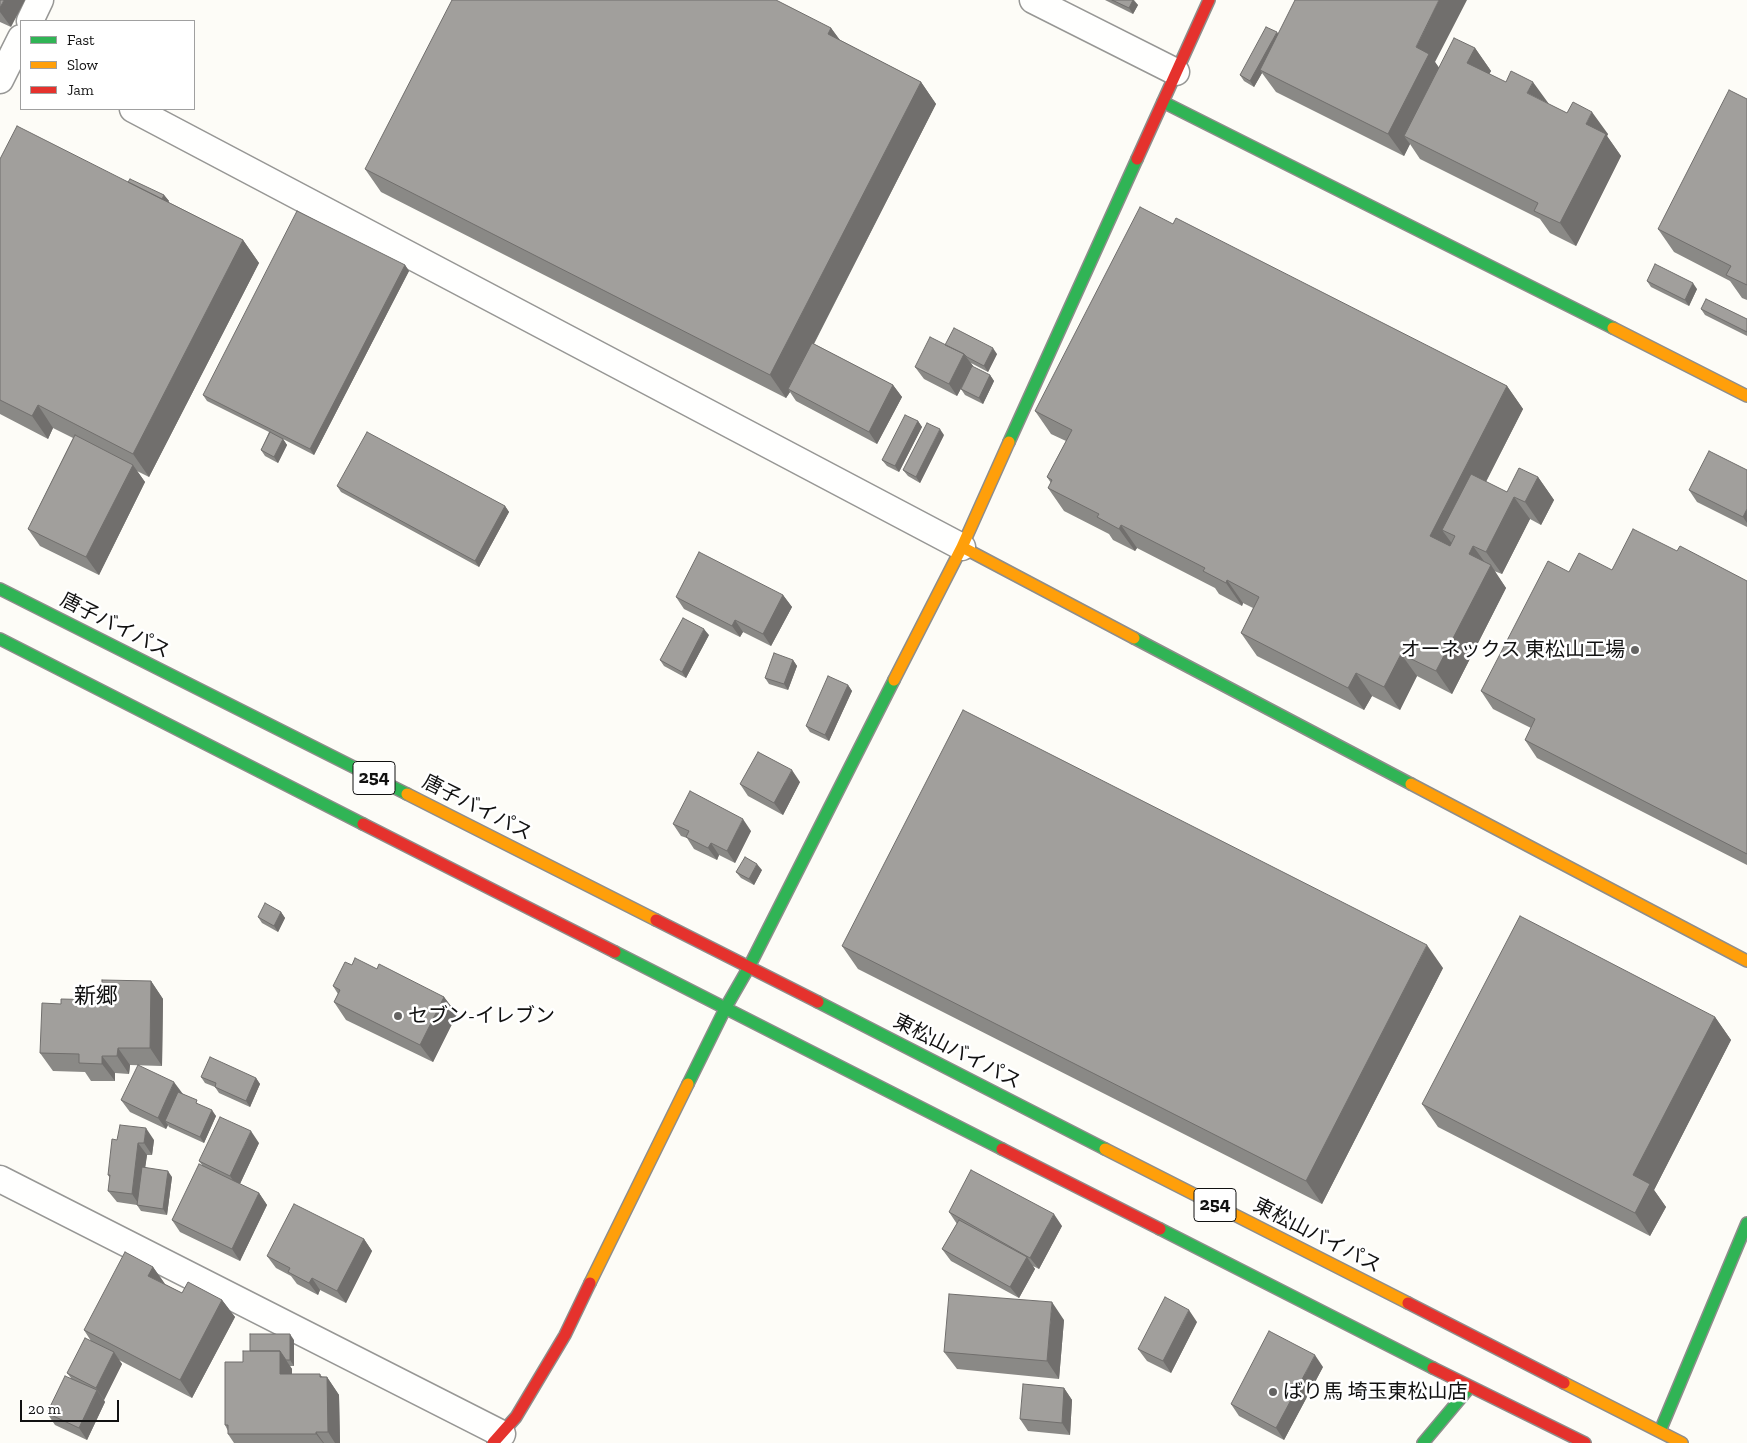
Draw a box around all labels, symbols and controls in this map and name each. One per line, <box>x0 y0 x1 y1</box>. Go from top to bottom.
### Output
legend <box>20 20 195 110</box>
text: Fast <box>67 31 95 49</box>
text: Slow <box>67 56 98 74</box>
text: Jam <box>67 81 94 99</box>
street label: 唐子バイパス <box>56 588 174 664</box>
place label: オーネックス 東松山工場 <box>1400 638 1625 662</box>
marker: オーネックス 東松山工場 <box>1629 644 1641 656</box>
road number: 254 <box>353 761 395 794</box>
street label: 唐子バイパス <box>418 770 536 846</box>
district label: 新郷 <box>74 984 118 1010</box>
place label: セブン-イレブン <box>408 1004 555 1028</box>
marker: セブン-イレブン <box>392 1010 404 1022</box>
street label: 東松山バイパス <box>889 1010 1025 1094</box>
road number: 254 <box>1194 1188 1236 1222</box>
street label: 東松山バイパス <box>1249 1194 1385 1278</box>
place label: ばり馬 埼玉東松山店 <box>1283 1380 1468 1404</box>
marker: ばり馬 埼玉東松山店 <box>1267 1386 1279 1398</box>
scale bar <box>22 1390 121 1422</box>
text: 20 m <box>28 1400 61 1418</box>

